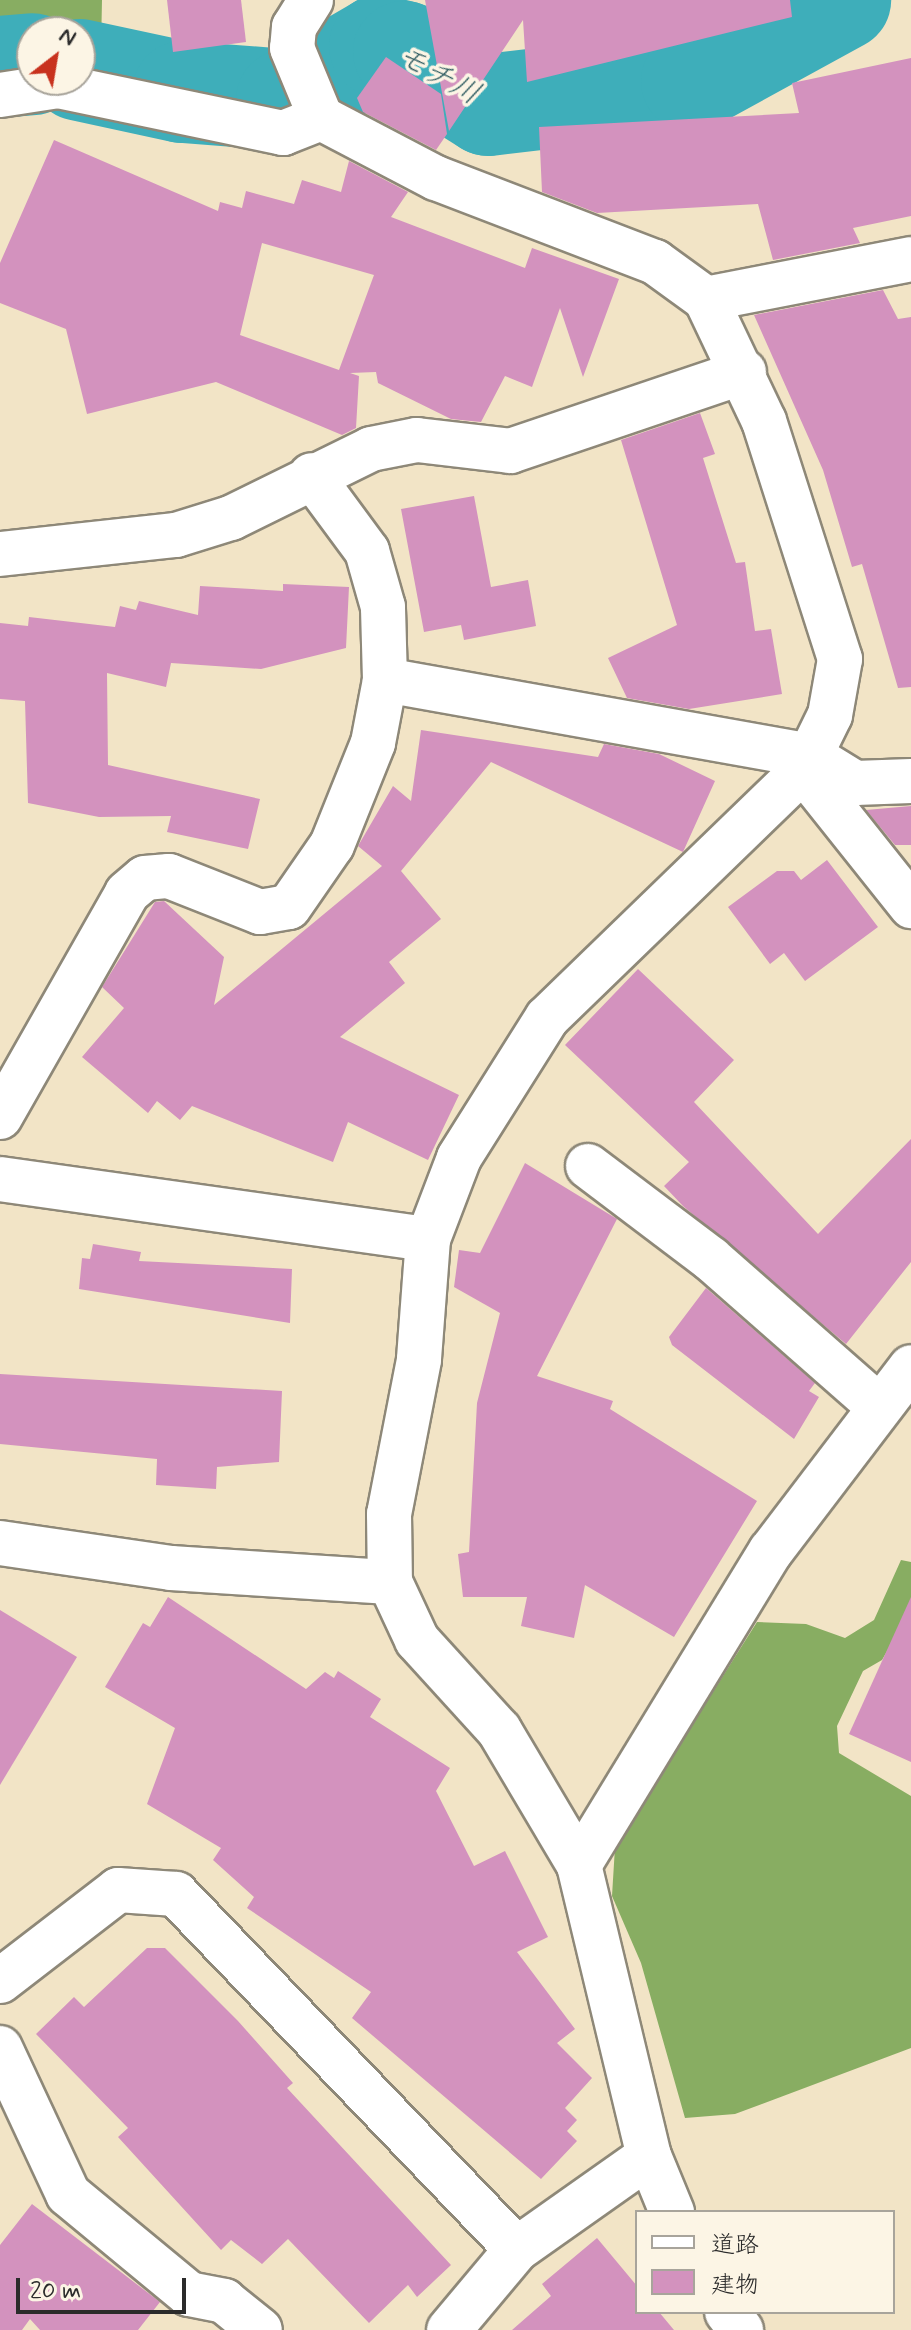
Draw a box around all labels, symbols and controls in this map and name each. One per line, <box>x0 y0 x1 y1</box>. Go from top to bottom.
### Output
north arrow <box>16 16 96 96</box>
text: N <box>54 21 81 53</box>
water label: モチ川 <box>390 38 486 114</box>
legend <box>635 2210 895 2314</box>
text: 道路 <box>711 2230 759 2261</box>
scale bar <box>20 2262 190 2312</box>
text: 建物 <box>711 2270 759 2301</box>
text: 20 m <box>30 2276 81 2307</box>

